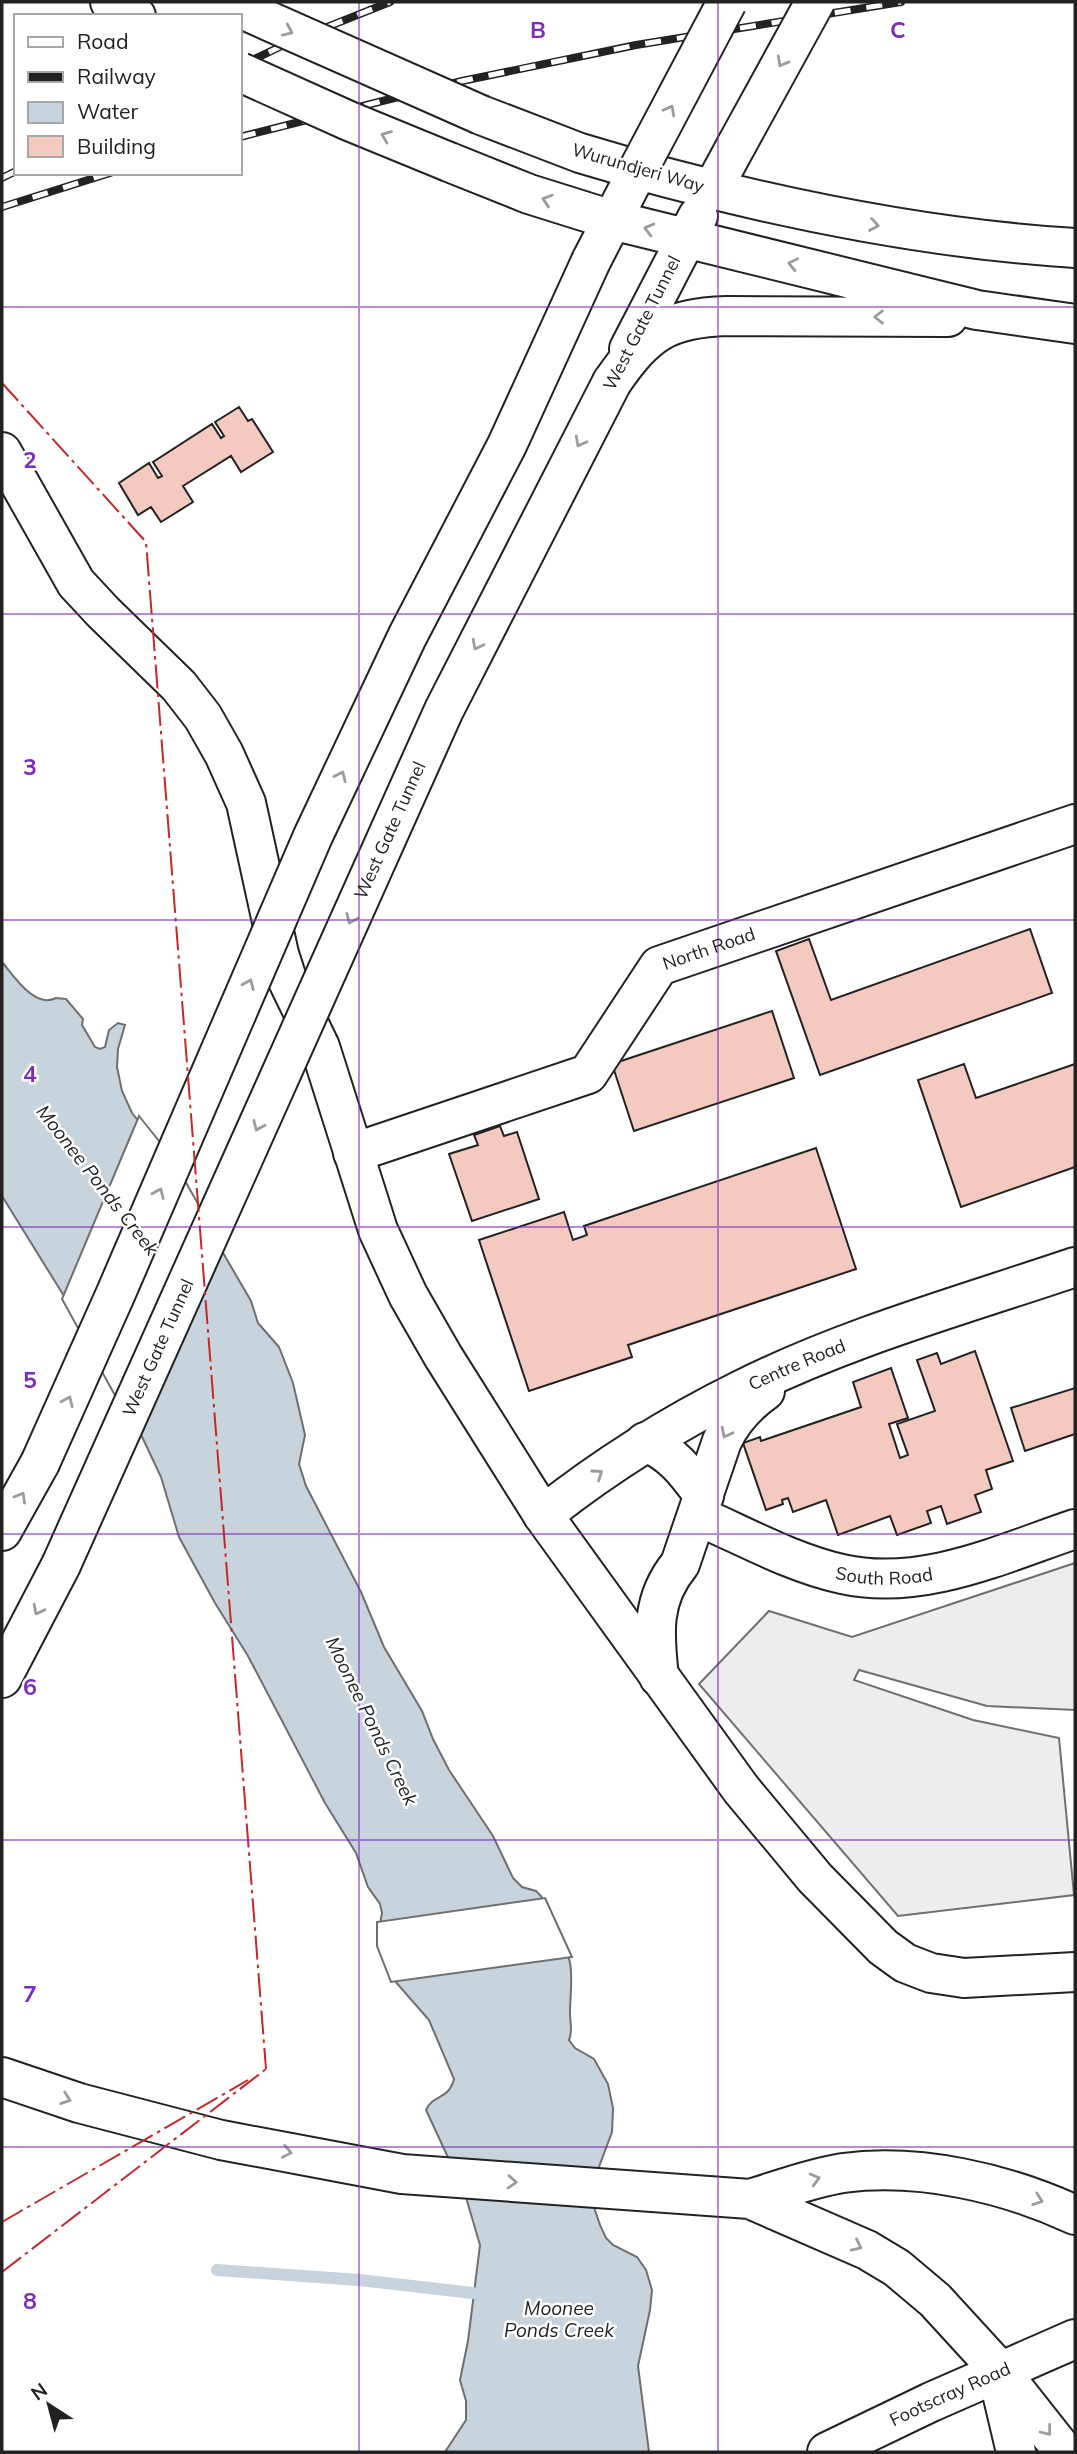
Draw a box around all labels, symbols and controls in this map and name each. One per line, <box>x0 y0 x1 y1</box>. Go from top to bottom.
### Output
legend <box>14 14 242 175</box>
text: B <box>530 15 546 44</box>
text: C <box>890 15 906 44</box>
one-way arrow <box>280 23 293 37</box>
text: Road <box>77 28 128 54</box>
one-way arrow <box>777 54 790 67</box>
text: Railway <box>77 63 156 89</box>
text: Water <box>77 98 138 124</box>
one-way arrow <box>662 105 676 117</box>
one-way arrow <box>381 130 393 144</box>
text: Building <box>77 133 156 159</box>
street label: Wurundjeri Way <box>569 138 707 198</box>
one-way arrow <box>541 193 553 208</box>
one-way arrow <box>869 217 880 232</box>
one-way arrow <box>643 223 655 237</box>
street label: West Gate Tunnel <box>598 251 685 394</box>
one-way arrow <box>787 258 799 272</box>
one-way arrow <box>873 309 884 325</box>
one-way arrow <box>575 435 588 448</box>
text: 2 <box>23 445 37 474</box>
one-way arrow <box>472 638 485 650</box>
text: 3 <box>23 752 37 781</box>
street label: West Gate Tunnel <box>349 758 430 903</box>
one-way arrow <box>333 771 347 783</box>
one-way arrow <box>345 911 359 924</box>
street label: North Road <box>659 922 758 975</box>
one-way arrow <box>241 978 255 991</box>
text: 4 <box>23 1059 37 1088</box>
water label: Moonee Ponds Creek <box>32 1100 165 1261</box>
one-way arrow <box>252 1119 266 1131</box>
one-way arrow <box>151 1187 165 1200</box>
street label: West Gate Tunnel <box>117 1275 199 1420</box>
street label: Centre Road <box>745 1334 849 1396</box>
text: 5 <box>23 1365 37 1394</box>
one-way arrow <box>60 1396 74 1408</box>
one-way arrow <box>721 1426 735 1438</box>
one-way arrow <box>590 1470 603 1482</box>
one-way arrow <box>13 1492 26 1504</box>
street label: South Road <box>833 1561 934 1590</box>
one-way arrow <box>33 1603 46 1615</box>
water label: Moonee Ponds Creek <box>321 1633 424 1810</box>
text: 6 <box>23 1672 37 1701</box>
text: 7 <box>23 1979 37 2008</box>
one-way arrow <box>60 2091 72 2105</box>
one-way arrow <box>281 2144 293 2159</box>
one-way arrow <box>809 2173 821 2187</box>
one-way arrow <box>507 2174 518 2189</box>
one-way arrow <box>1031 2192 1043 2206</box>
one-way arrow <box>850 2238 862 2252</box>
text: 8 <box>23 2286 37 2315</box>
water label: Moonee Ponds Creek <box>504 2296 615 2342</box>
street label: Footscray Road <box>886 2357 1014 2431</box>
north arrow <box>14 2370 84 2440</box>
text: N <box>26 2377 52 2405</box>
one-way arrow <box>1039 2423 1051 2436</box>

